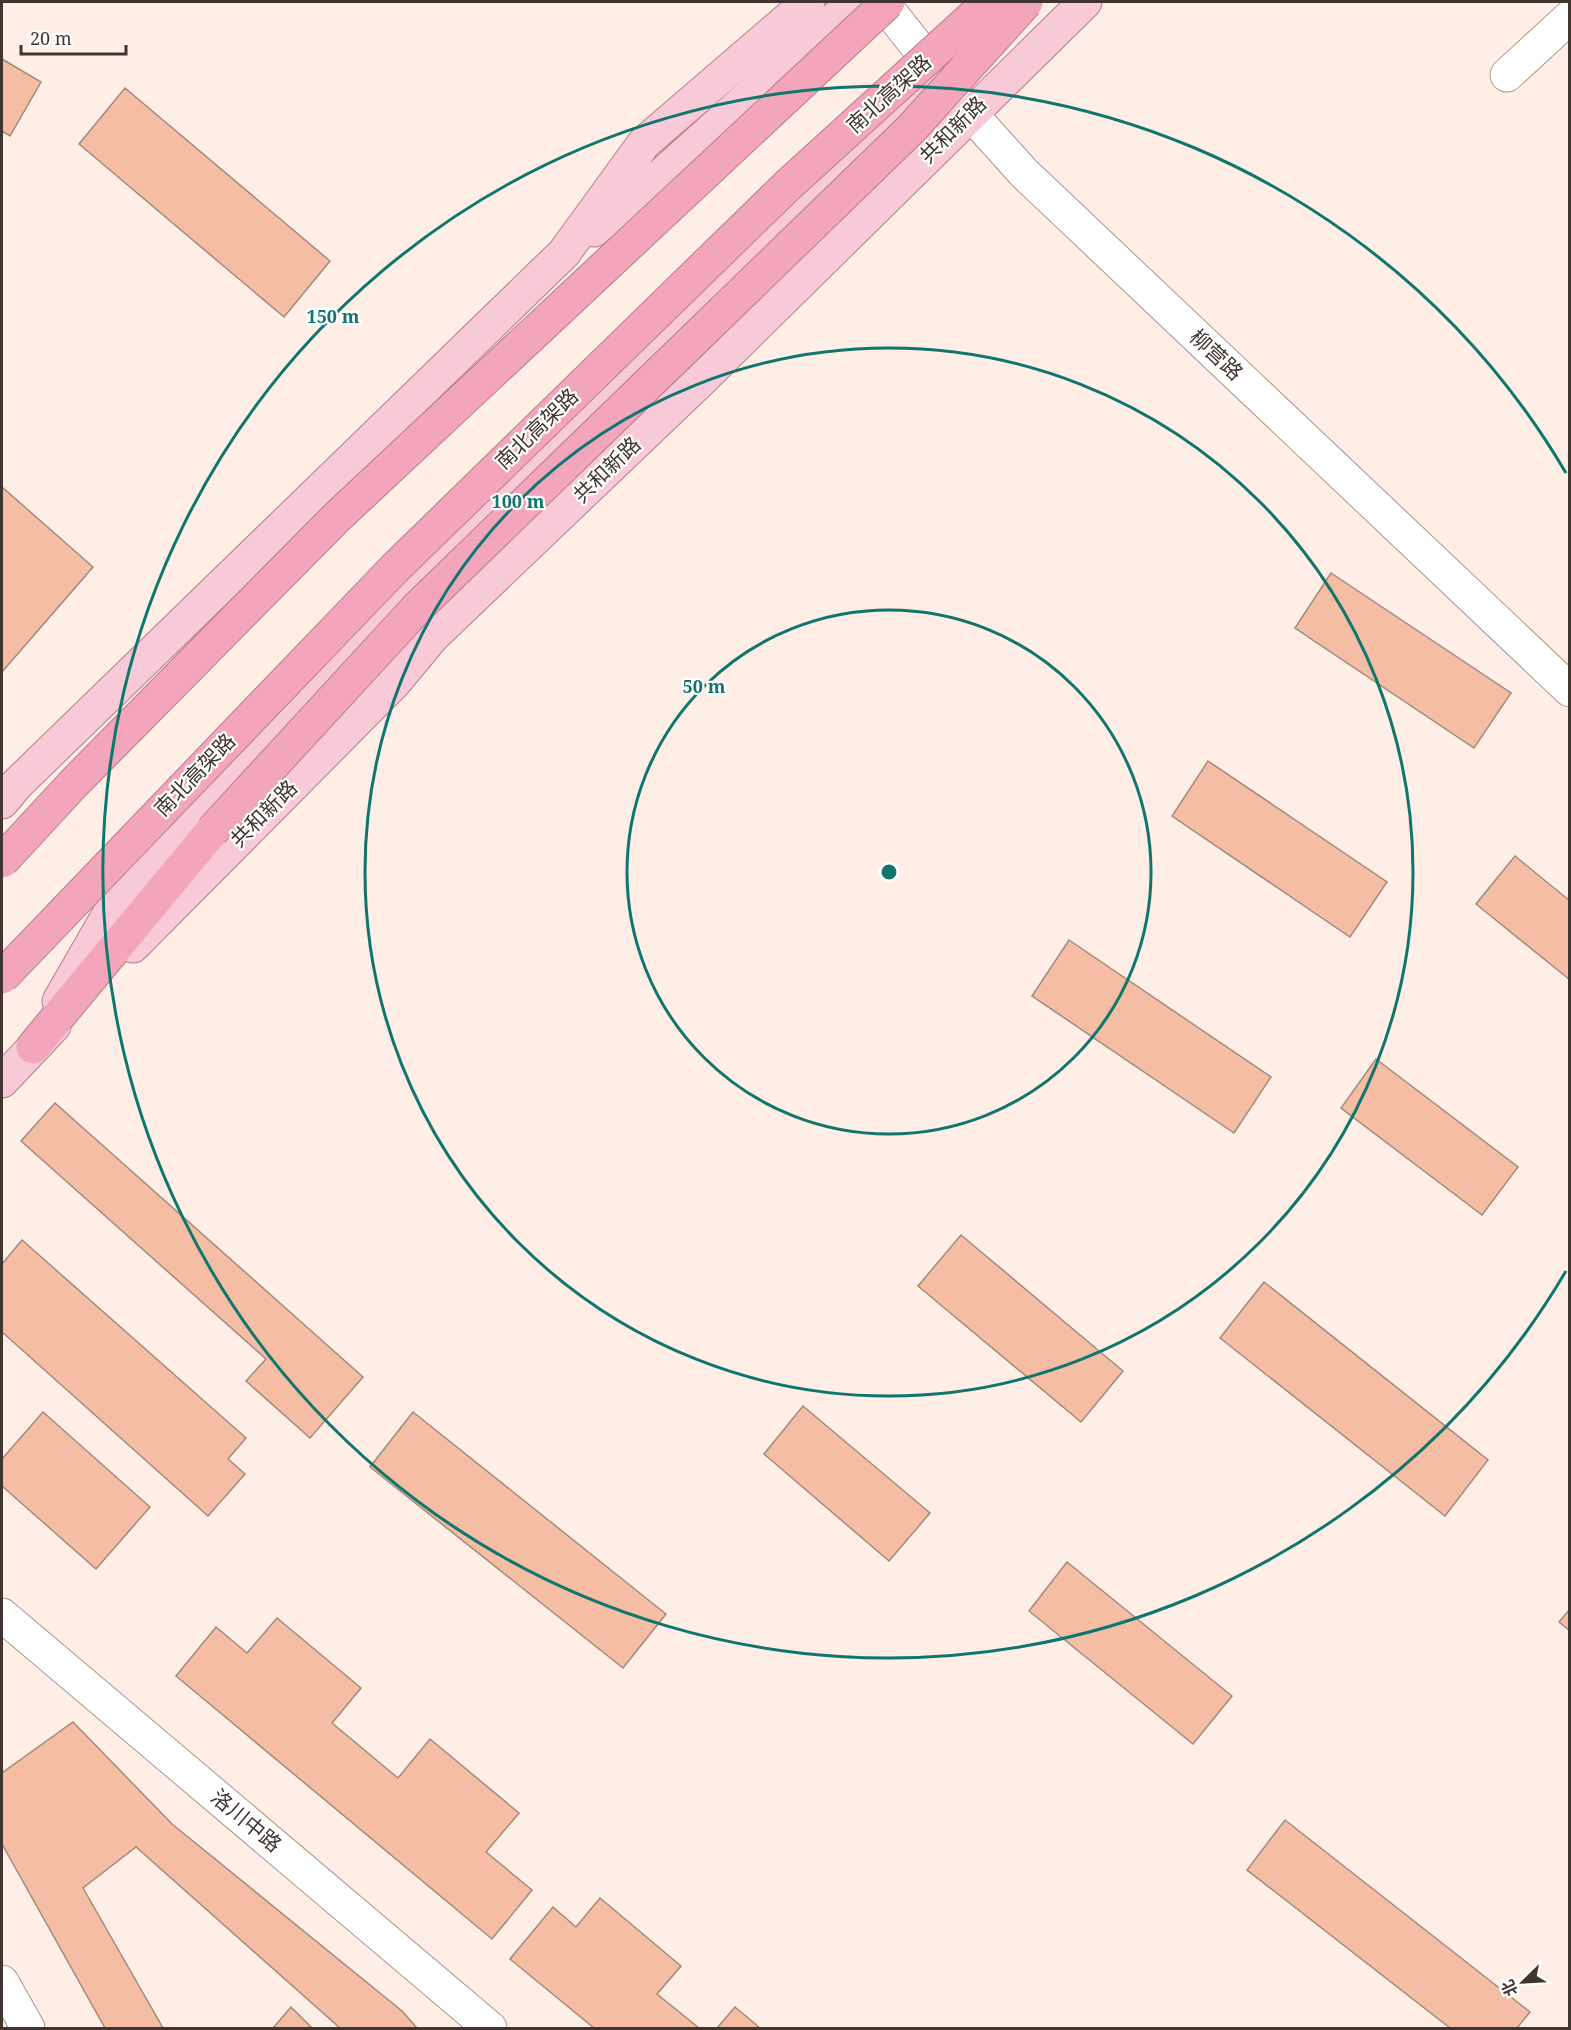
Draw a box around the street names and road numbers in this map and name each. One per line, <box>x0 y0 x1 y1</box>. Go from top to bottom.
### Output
street label: 南北高架路 <box>840 48 937 139</box>
street label: 共和新路 <box>913 90 992 169</box>
street label: 柳营路 <box>1184 323 1249 386</box>
street label: 南北高架路 <box>489 382 584 475</box>
street label: 共和新路 <box>566 430 646 509</box>
street label: 南北高架路 <box>148 727 241 822</box>
street label: 共和新路 <box>224 774 303 853</box>
street label: 洛川中路 <box>205 1783 288 1858</box>

